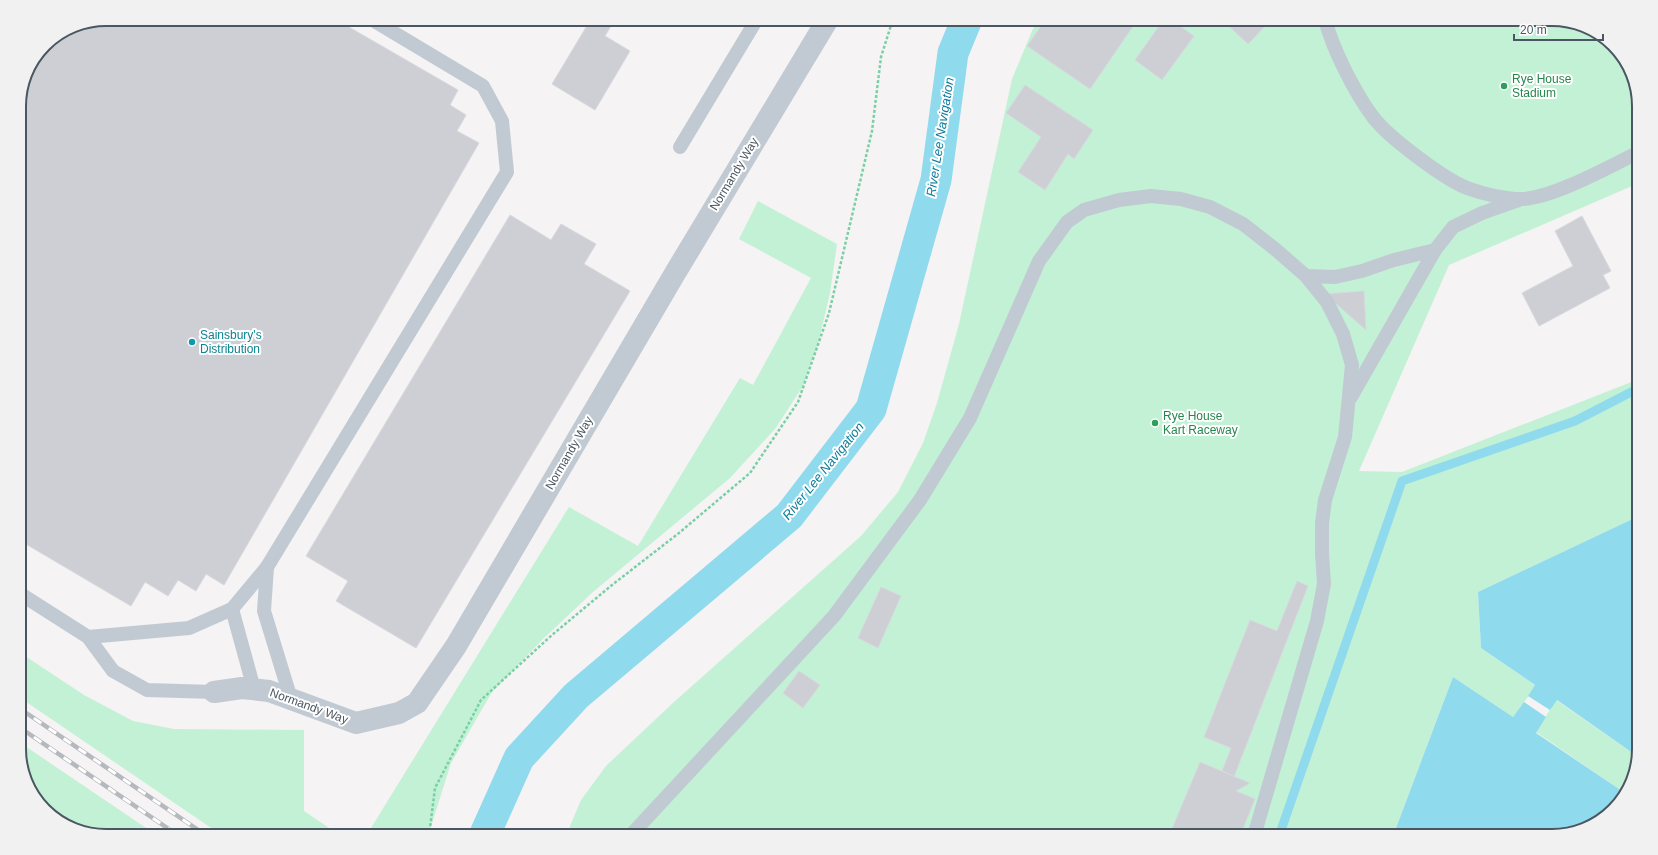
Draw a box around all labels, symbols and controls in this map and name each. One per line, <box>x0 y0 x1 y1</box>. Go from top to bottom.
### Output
scale bar <box>1514 16 1603 42</box>
text: 20 m <box>1520 23 1547 37</box>
place label: Rye House Stadium <box>1512 72 1572 100</box>
water label: River Lee Navigation <box>923 76 957 198</box>
marker: Rye House Stadium <box>1499 81 1509 91</box>
street label: Normandy Way <box>707 135 761 213</box>
place label: Sainsbury's Distribution <box>200 328 262 356</box>
marker: Sainsbury's Distribution <box>187 337 197 347</box>
place label: Rye House Kart Raceway <box>1163 409 1238 437</box>
street label: Normandy Way <box>542 414 596 492</box>
marker: Rye House Kart Raceway <box>1150 418 1160 428</box>
water label: River Lee Navigation <box>779 419 867 523</box>
street label: Normandy Way <box>268 685 350 727</box>

